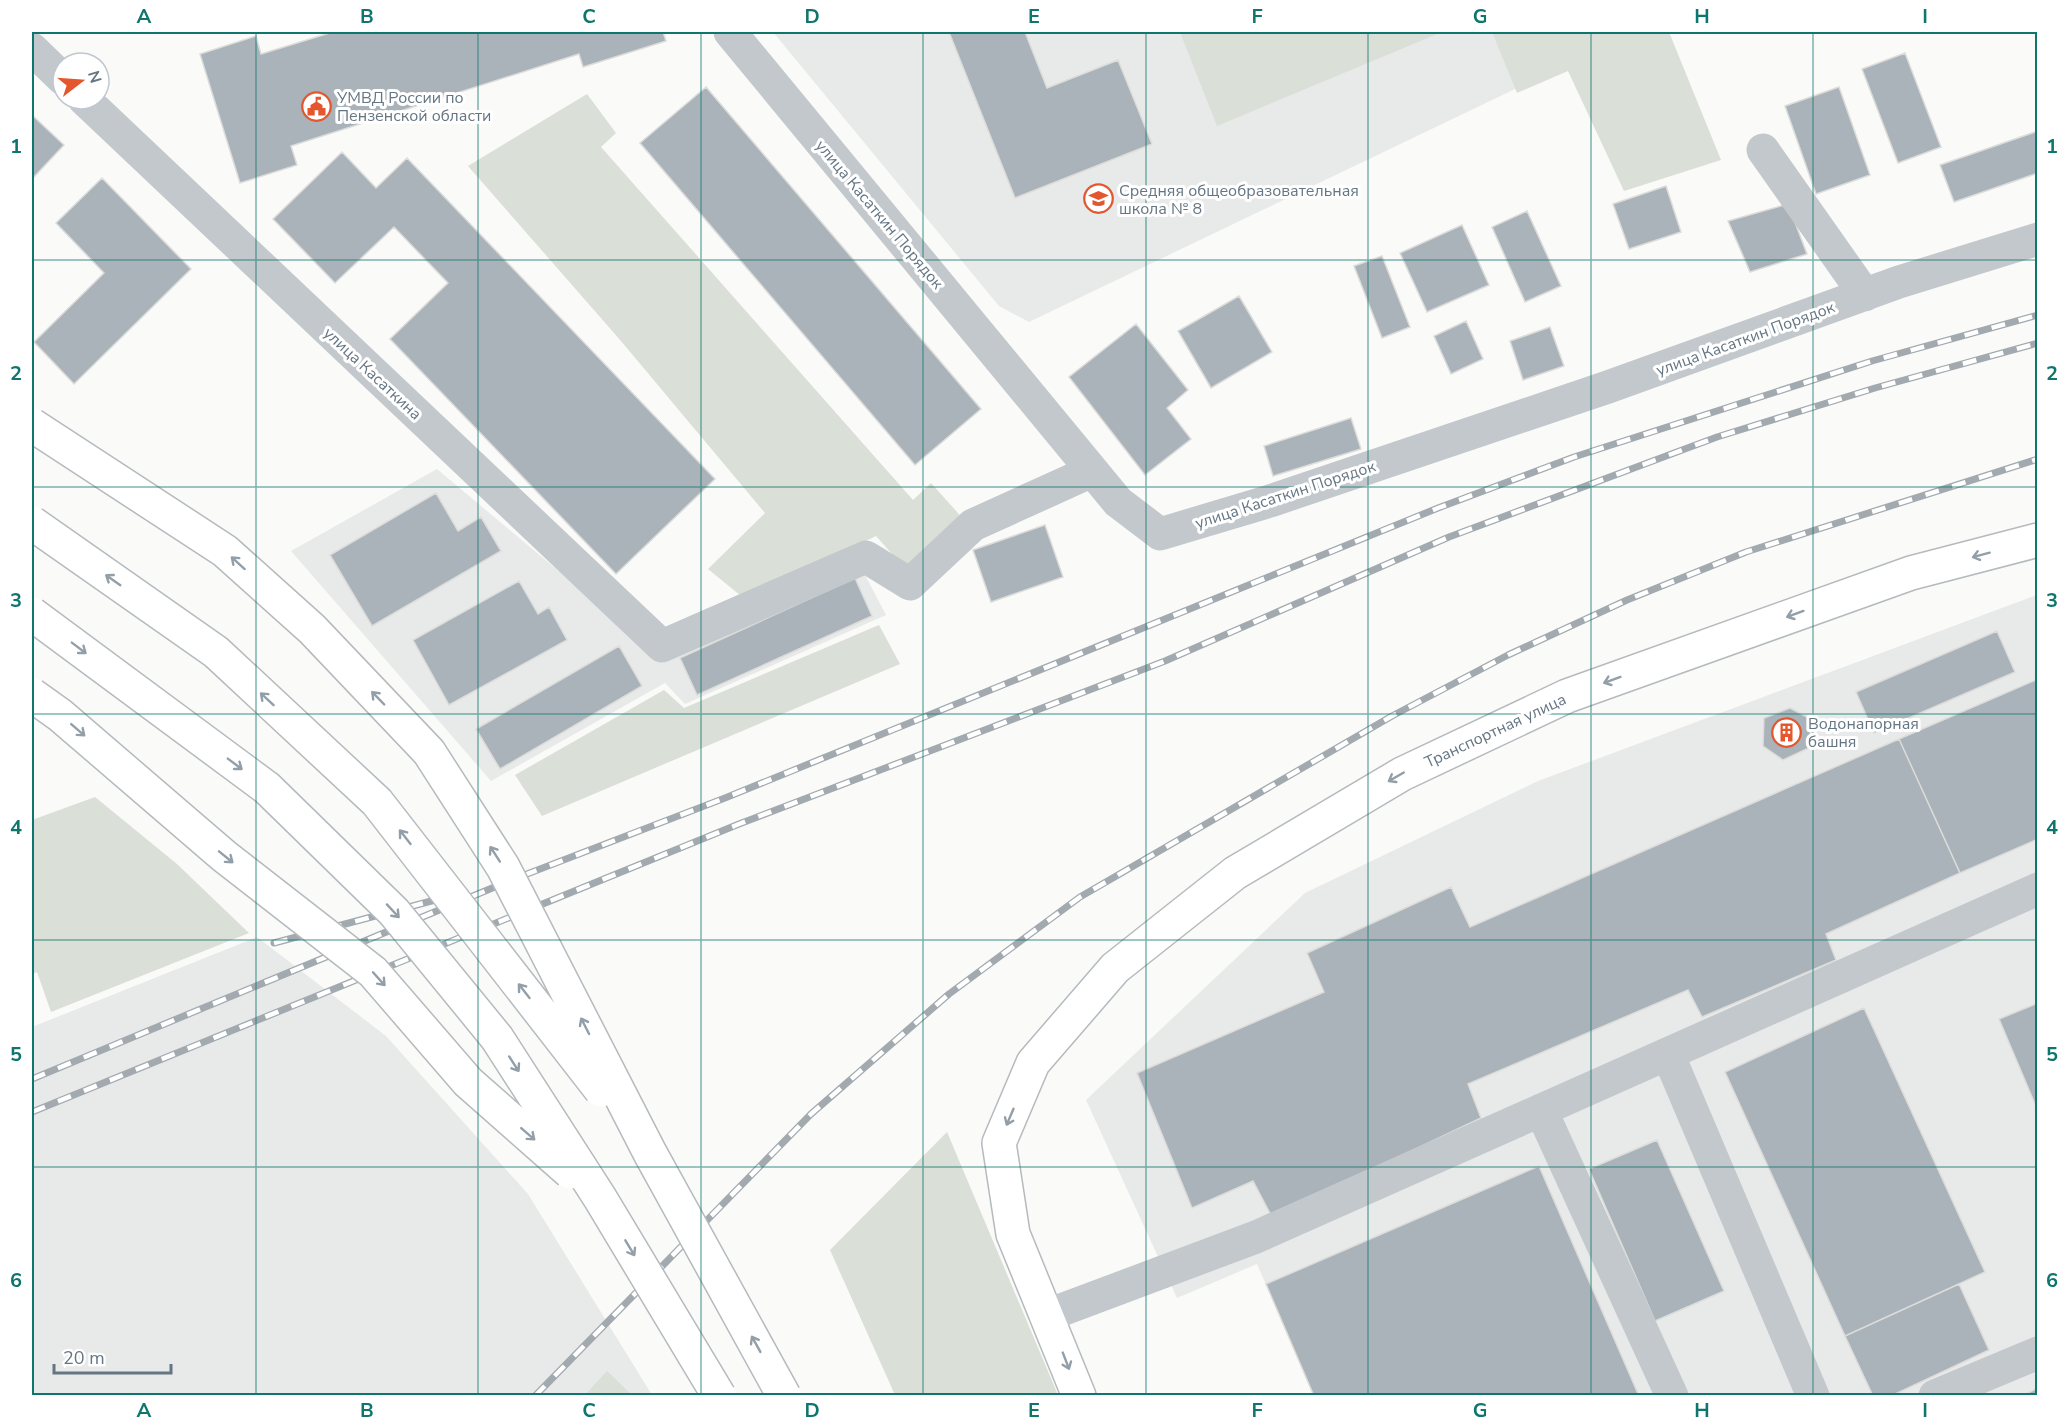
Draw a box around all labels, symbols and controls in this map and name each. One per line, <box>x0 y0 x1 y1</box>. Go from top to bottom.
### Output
text: A <box>137 3 152 30</box>
text: B <box>360 3 374 30</box>
text: C <box>582 3 596 30</box>
text: D <box>804 3 820 30</box>
text: E <box>1028 3 1040 30</box>
text: F <box>1251 3 1263 30</box>
text: G <box>1473 3 1487 30</box>
text: H <box>1694 3 1710 30</box>
text: I <box>1922 3 1928 30</box>
north arrow <box>51 51 111 111</box>
text: N <box>82 68 107 86</box>
place label: УМВД России по Пензенской области <box>336 87 491 127</box>
public building icon: УМВД России по Пензенской области <box>300 90 332 122</box>
text: 1 <box>10 133 22 160</box>
text: 1 <box>2046 133 2058 160</box>
street label: улица Касаткин Порядок <box>810 135 949 294</box>
place label: Средняя общеобразовательная школа № 8 <box>1119 180 1359 220</box>
school or university icon: Средняя общеобразовательная школа № 8 <box>1082 183 1114 215</box>
street label: улица Касаткин Порядок <box>1653 296 1838 381</box>
street label: улица Касаткина <box>318 322 426 425</box>
text: 2 <box>10 360 22 387</box>
text: 2 <box>2046 360 2058 387</box>
street label: улица Касаткин Порядок <box>1192 455 1379 535</box>
one-way arrow <box>1972 550 1991 561</box>
one-way arrow <box>231 556 246 570</box>
one-way arrow <box>106 574 122 586</box>
text: 3 <box>10 587 22 614</box>
text: 3 <box>2046 587 2058 614</box>
one-way arrow <box>1786 610 1805 621</box>
one-way arrow <box>70 642 86 655</box>
one-way arrow <box>1603 675 1622 686</box>
street label: Транспортная улица <box>1421 688 1570 773</box>
one-way arrow <box>371 691 385 706</box>
one-way arrow <box>260 692 275 706</box>
place label: Водонапорная башня <box>1808 713 1919 753</box>
building icon: Водонапорная башня <box>1771 716 1803 748</box>
one-way arrow <box>70 723 85 737</box>
one-way arrow <box>227 758 243 771</box>
one-way arrow <box>1388 772 1405 784</box>
text: 4 <box>10 814 22 841</box>
text: 4 <box>2046 814 2058 841</box>
one-way arrow <box>398 829 411 845</box>
one-way arrow <box>488 845 501 862</box>
one-way arrow <box>218 851 234 864</box>
one-way arrow <box>386 904 400 919</box>
one-way arrow <box>372 971 386 986</box>
one-way arrow <box>518 983 531 999</box>
one-way arrow <box>579 1018 590 1036</box>
text: 5 <box>10 1041 22 1068</box>
text: 5 <box>2046 1041 2058 1068</box>
one-way arrow <box>508 1055 520 1072</box>
one-way arrow <box>1004 1107 1015 1126</box>
one-way arrow <box>520 1127 535 1141</box>
one-way arrow <box>625 1239 637 1256</box>
text: 6 <box>10 1267 22 1294</box>
text: 6 <box>2046 1267 2058 1294</box>
one-way arrow <box>750 1336 762 1353</box>
scale bar <box>54 1337 171 1375</box>
text: 20 m <box>63 1346 105 1370</box>
one-way arrow <box>1061 1351 1072 1370</box>
text: A <box>137 1397 152 1424</box>
text: B <box>360 1397 374 1424</box>
text: C <box>582 1397 596 1424</box>
text: D <box>804 1397 820 1424</box>
text: E <box>1028 1397 1040 1424</box>
text: F <box>1251 1397 1263 1424</box>
text: G <box>1473 1397 1487 1424</box>
text: H <box>1694 1397 1710 1424</box>
text: I <box>1922 1397 1928 1424</box>

